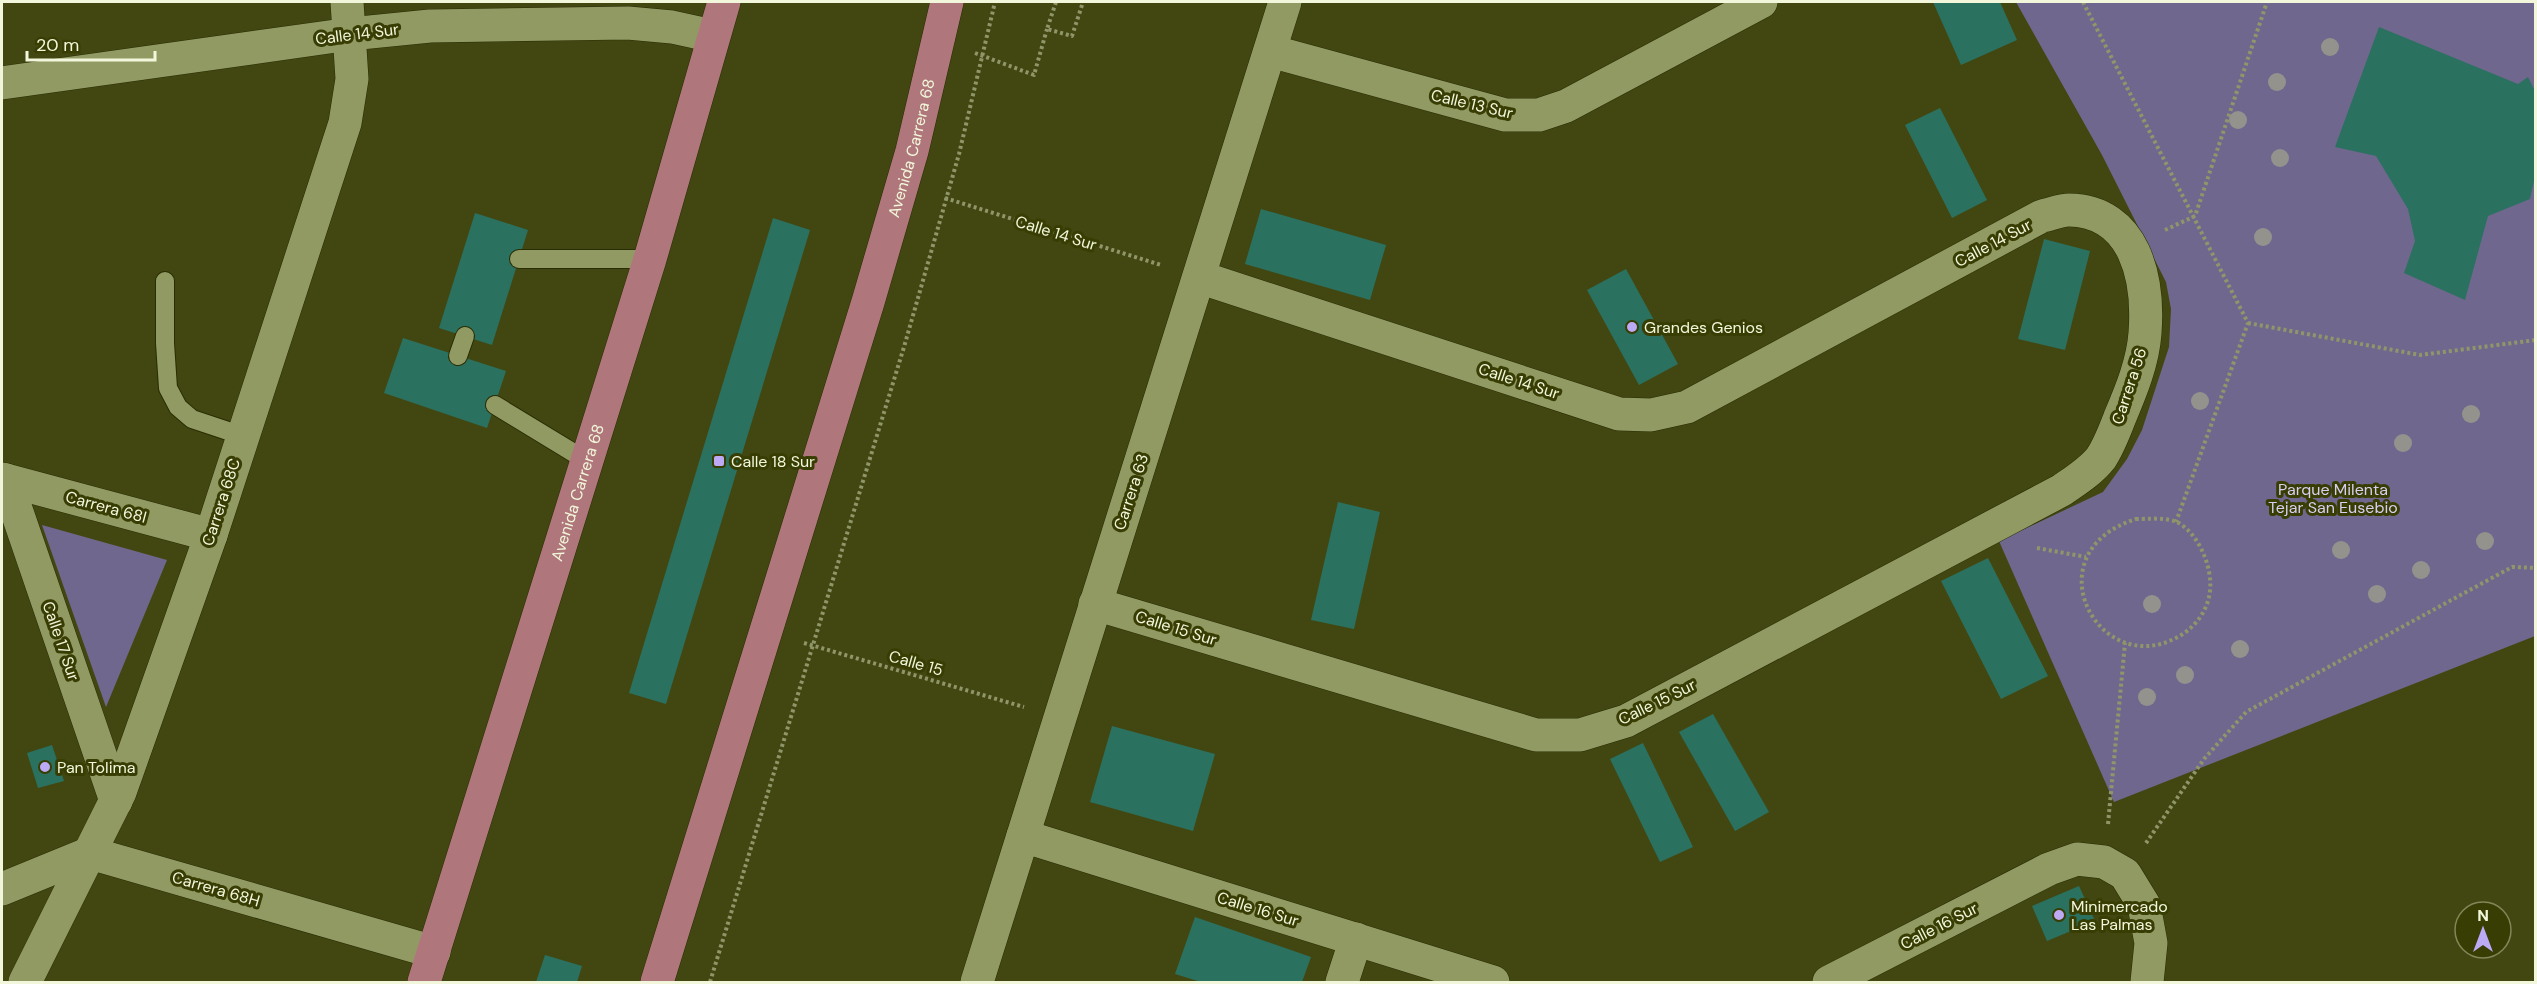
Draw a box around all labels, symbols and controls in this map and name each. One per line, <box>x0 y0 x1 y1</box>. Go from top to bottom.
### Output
street label: Calle 14 Sur <box>314 18 400 50</box>
scale bar <box>27 24 154 62</box>
text: 20 m <box>36 33 79 57</box>
street label: Avenida Carrera 68 <box>883 77 939 220</box>
street label: Calle 13 Sur <box>1429 84 1515 124</box>
street label: Calle 14 Sur <box>1013 211 1099 255</box>
street label: Calle 14 Sur <box>1951 214 2035 272</box>
place label: Grandes Genios <box>1644 317 1763 338</box>
marker: Grandes Genios <box>1625 320 1639 334</box>
street label: Carrera 56 <box>2107 345 2151 427</box>
street label: Calle 14 Sur <box>1476 358 1562 404</box>
street label: Avenida Carrera 68 <box>546 421 608 564</box>
place label: Calle 18 Sur <box>731 451 815 472</box>
street label: Carrera 63 <box>1109 451 1153 533</box>
marker: Calle 18 Sur <box>712 454 726 468</box>
street label: Carrera 68C <box>197 456 245 548</box>
park label: Parque Milenta Tejar San Eusebio <box>2268 479 2398 518</box>
street label: Carrera 68I <box>63 486 149 528</box>
street label: Calle 17 Sur <box>38 598 84 684</box>
street label: Calle 15 Sur <box>1133 606 1219 650</box>
street label: Calle 15 <box>886 645 946 681</box>
street label: Calle 15 Sur <box>1615 674 1699 730</box>
place label: Pan Tolima <box>57 757 135 778</box>
marker: Pan Tolima <box>38 760 52 774</box>
street label: Carrera 68H <box>170 866 262 912</box>
street label: Calle 16 Sur <box>1215 887 1301 931</box>
place label: Minimercado Las Palmas <box>2071 896 2168 935</box>
street label: Calle 16 Sur <box>1897 897 1981 954</box>
north arrow <box>2453 900 2513 960</box>
text: N <box>2477 905 2489 926</box>
marker: Minimercado Las Palmas <box>2052 908 2066 922</box>

